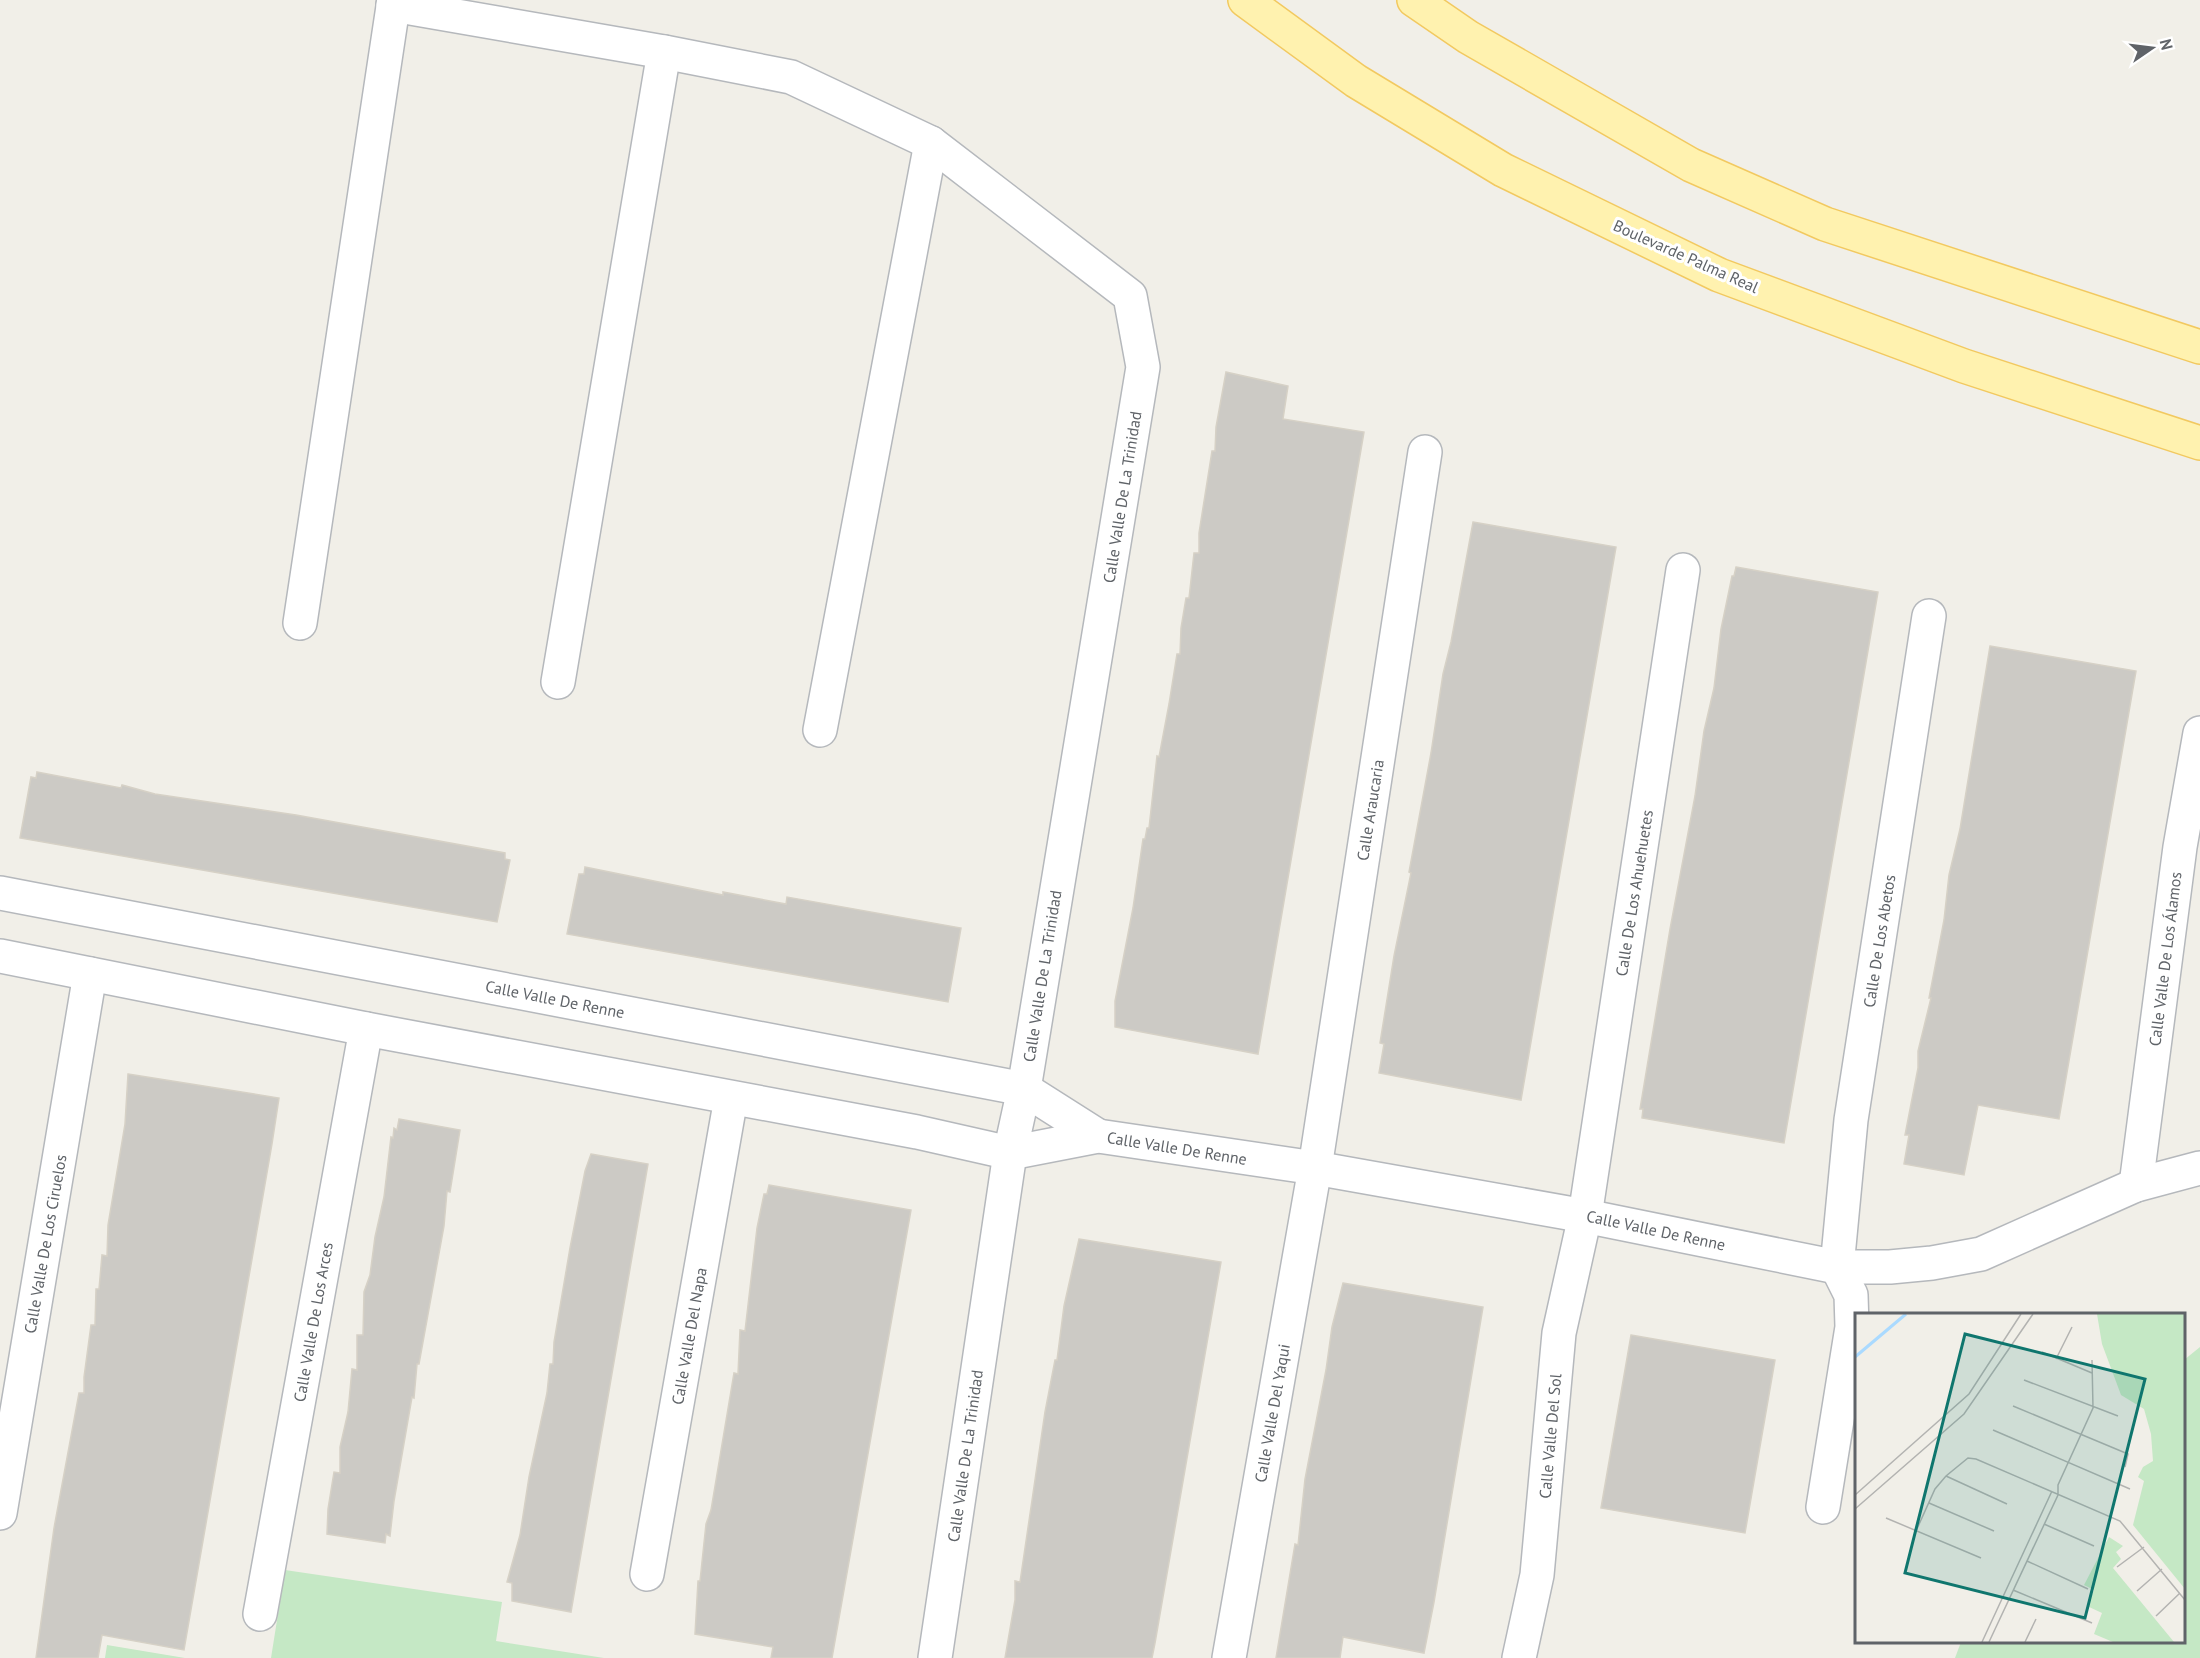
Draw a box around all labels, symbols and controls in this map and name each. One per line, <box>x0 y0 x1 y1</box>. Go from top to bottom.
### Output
north arrow <box>2122 18 2182 78</box>
text: N <box>2156 37 2178 52</box>
street label: Boulevarde Palma Real <box>1610 215 1762 297</box>
street label: Calle Valle De La Trinidad <box>1099 410 1145 584</box>
street label: Calle Araucaria <box>1352 758 1388 862</box>
street label: Calle De Los Ahuehuetes <box>1611 808 1657 978</box>
street label: Calle Valle De Los Álamos <box>2144 870 2186 1047</box>
street label: Calle De Los Abetos <box>1859 873 1899 1009</box>
street label: Calle Valle De La Trinidad <box>1019 889 1065 1063</box>
street label: Calle Valle De Renne <box>484 976 626 1022</box>
street label: Calle Valle De Renne <box>1106 1127 1248 1169</box>
street label: Calle Valle De Los Ciruelos <box>19 1153 71 1335</box>
street label: Calle Valle De Renne <box>1585 1206 1727 1254</box>
street label: Calle Valle De Los Arces <box>289 1240 337 1403</box>
street label: Calle Valle Del Napa <box>667 1266 711 1406</box>
inset map <box>1855 1313 2185 1643</box>
street label: Calle Valle Del Yaqui <box>1250 1342 1294 1484</box>
street label: Calle Valle De La Trinidad <box>943 1369 987 1543</box>
street label: Calle Valle Del Sol <box>1535 1372 1565 1499</box>

